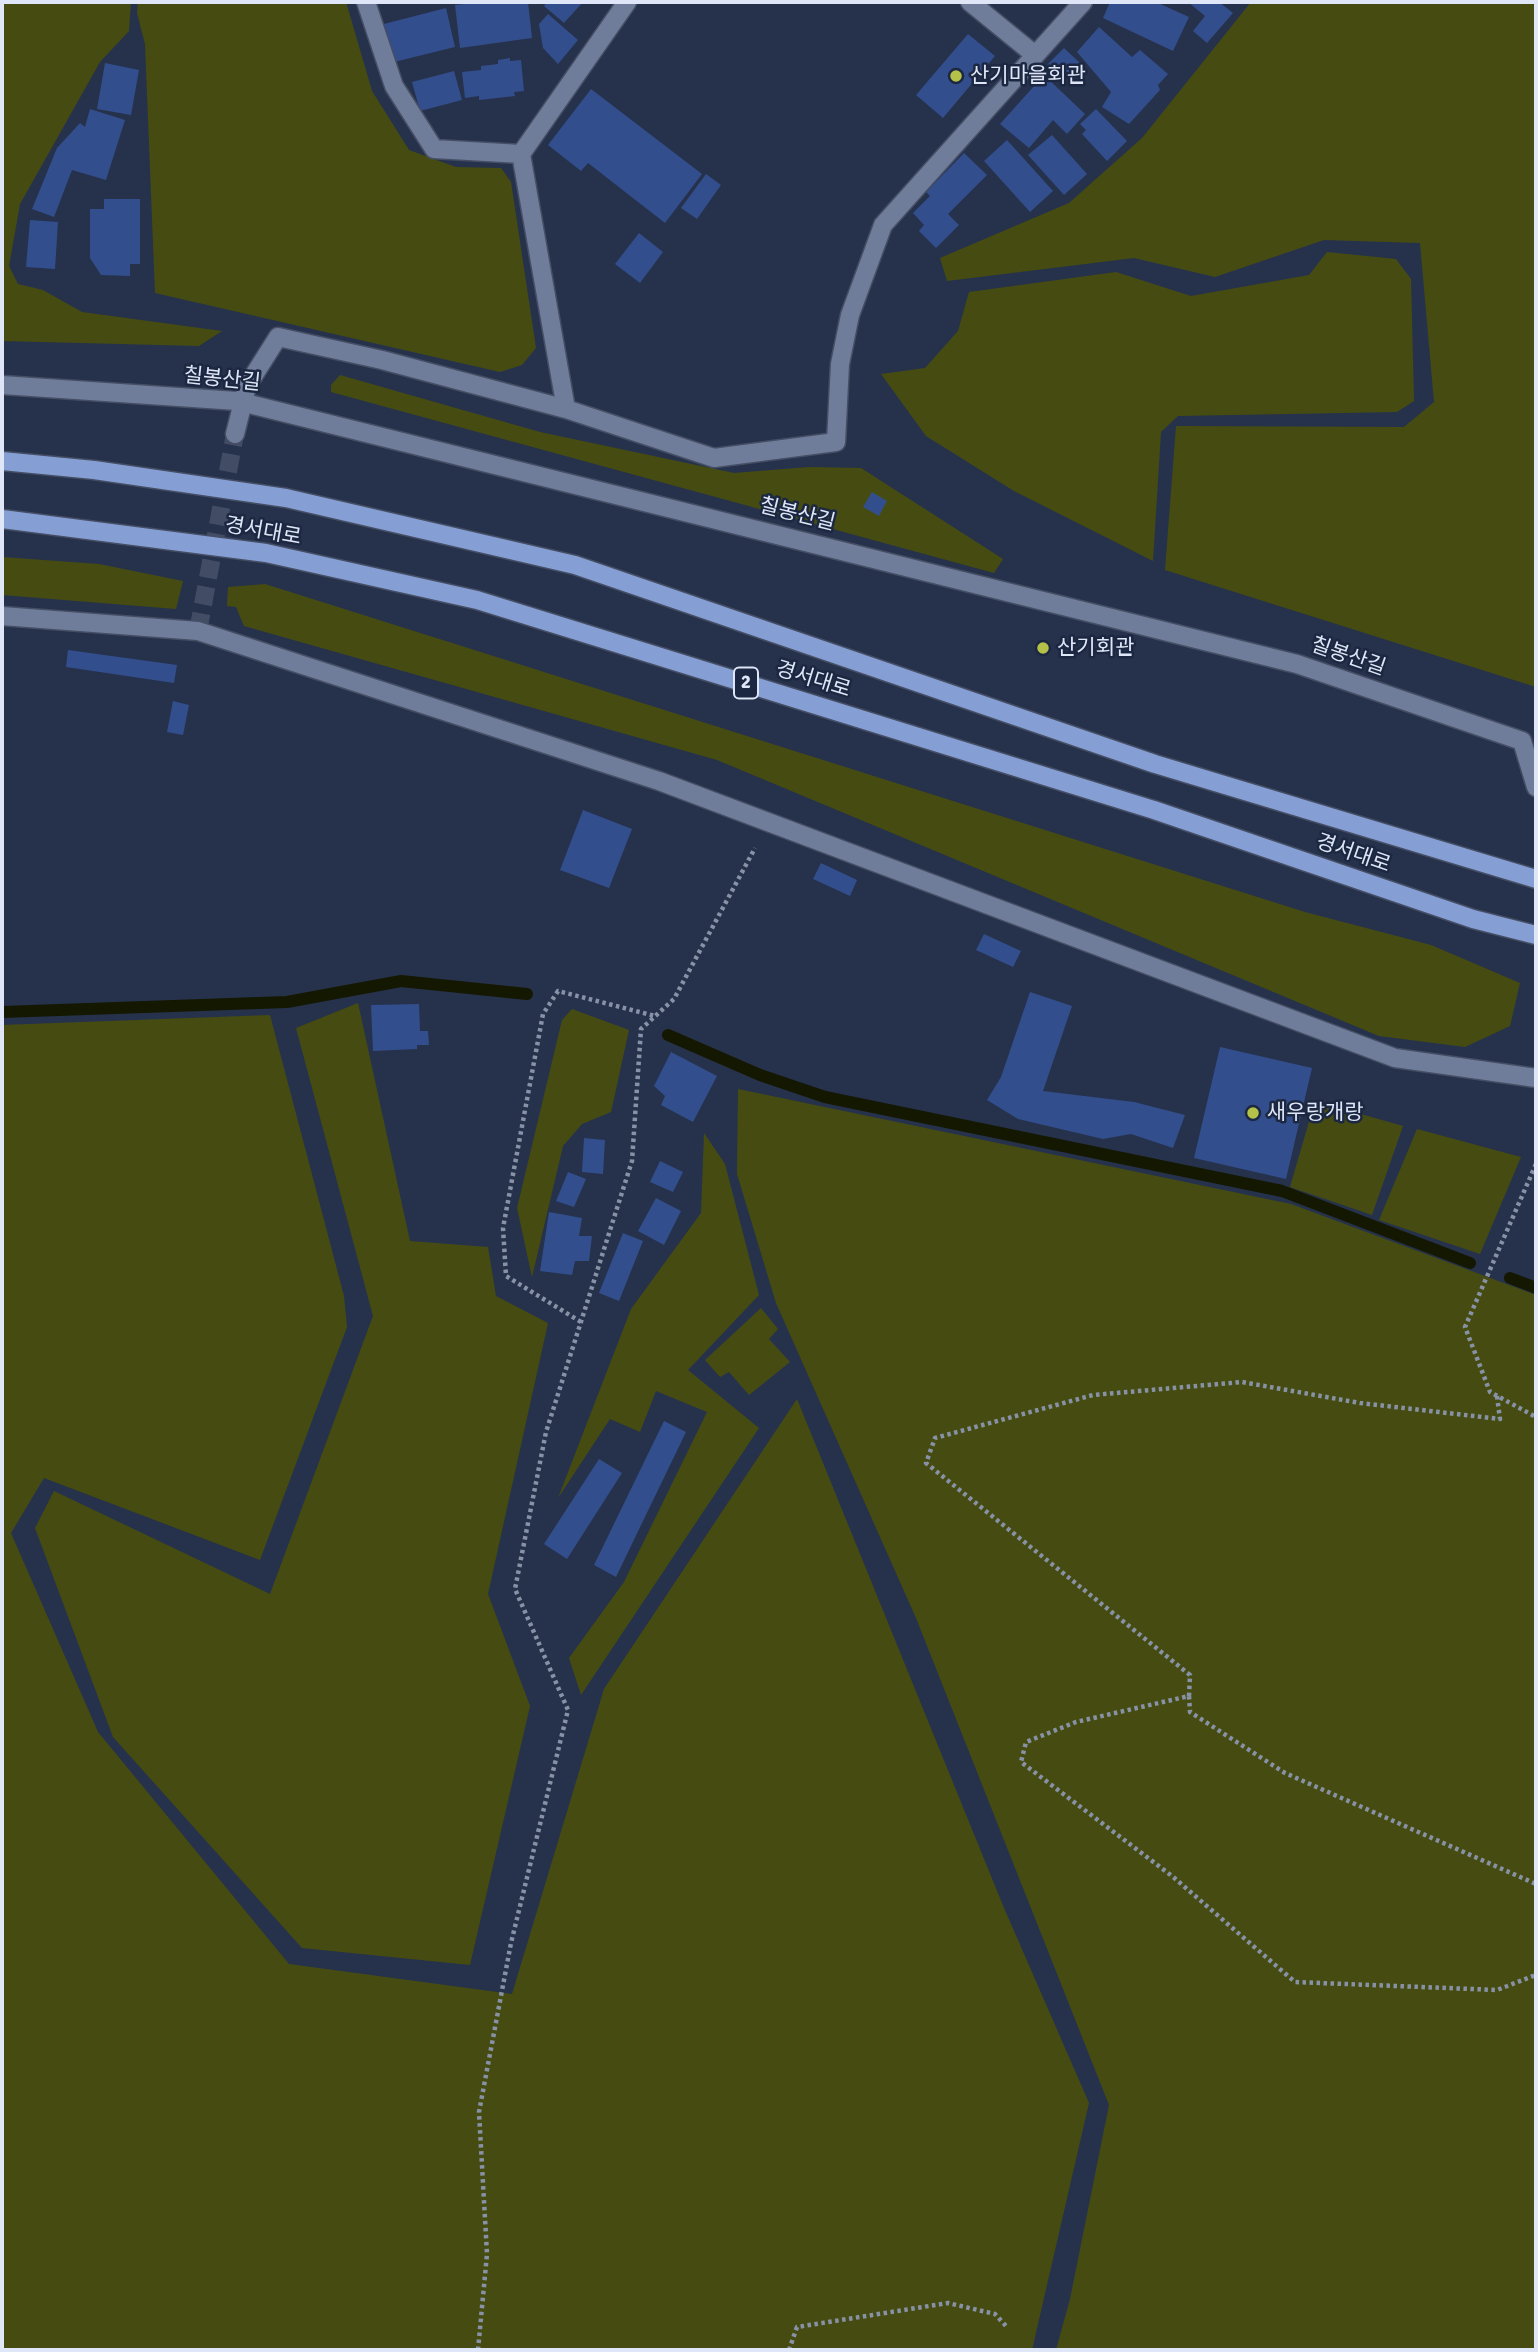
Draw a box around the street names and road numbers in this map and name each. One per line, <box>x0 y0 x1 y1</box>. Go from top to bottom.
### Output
street label: 칠봉산길 <box>182 363 262 397</box>
street label: 칠봉산길 <box>756 493 838 537</box>
street label: 경서대로 <box>223 513 303 551</box>
street label: 칠봉산길 <box>1307 633 1389 681</box>
street label: 경서대로 <box>772 657 854 703</box>
road number: 2 <box>734 668 758 698</box>
street label: 경서대로 <box>1312 830 1394 878</box>

